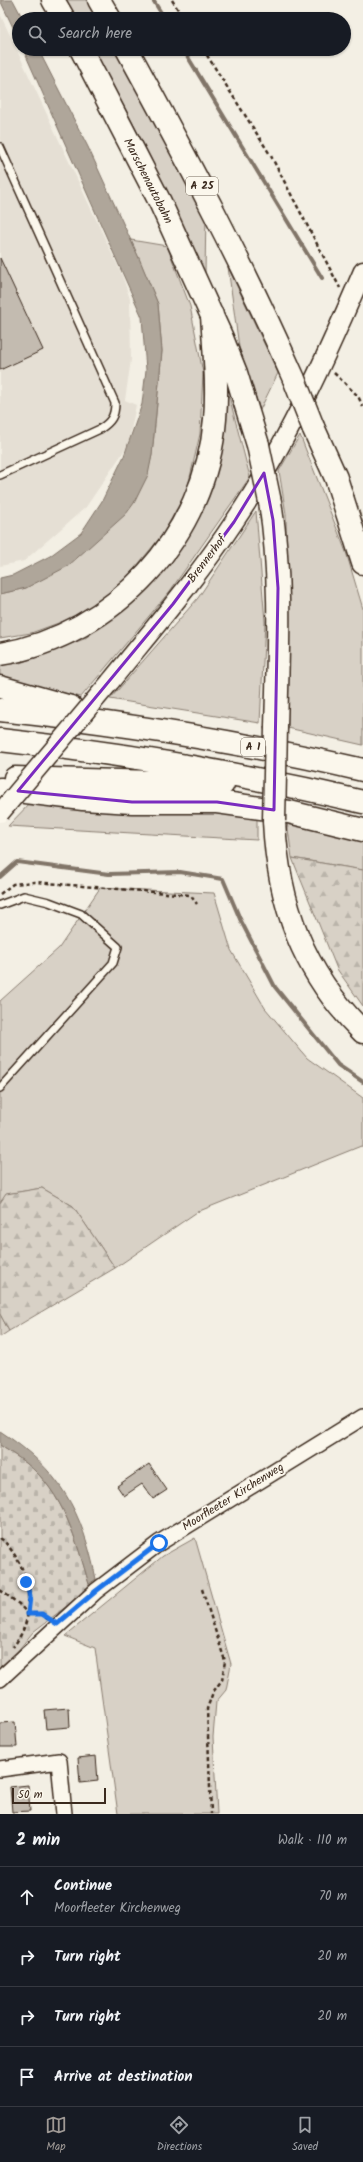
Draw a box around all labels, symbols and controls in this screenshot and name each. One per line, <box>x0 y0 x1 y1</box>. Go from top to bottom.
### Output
search box <box>12 12 351 56</box>
text: Search here <box>58 22 132 46</box>
icon: search <box>26 23 48 45</box>
street label: Marschenautobahn <box>118 135 178 227</box>
road number: A 25 <box>186 177 218 195</box>
street label: Brennerhof <box>183 530 232 587</box>
road number: A 1 <box>241 738 265 756</box>
street label: Moorfleeter Kirchenweg <box>178 1458 288 1536</box>
route start <box>150 1534 168 1552</box>
route end <box>17 1573 35 1591</box>
scale bar <box>12 1786 106 1805</box>
text: 50 m <box>18 1786 43 1804</box>
text: 2 min <box>16 1827 60 1854</box>
text: Walk · 110 m <box>278 1830 347 1851</box>
text: Continue <box>54 1874 112 1898</box>
icon: ahead <box>16 1886 38 1908</box>
text: 70 m <box>319 1886 347 1907</box>
text: Moorfleeter Kirchenweg <box>54 1898 181 1919</box>
text: Turn right <box>54 1945 121 1969</box>
icon: right <box>16 1946 38 1968</box>
text: 20 m <box>317 1946 347 1967</box>
text: Turn right <box>54 2005 121 2029</box>
icon: right <box>16 2006 38 2028</box>
text: 20 m <box>317 2006 347 2027</box>
text: Arrive at destination <box>54 2065 193 2089</box>
icon: arrive <box>16 2066 38 2088</box>
tab: Map <box>45 2114 67 2156</box>
tab: Directions <box>157 2114 202 2156</box>
tab: Saved <box>292 2114 318 2156</box>

